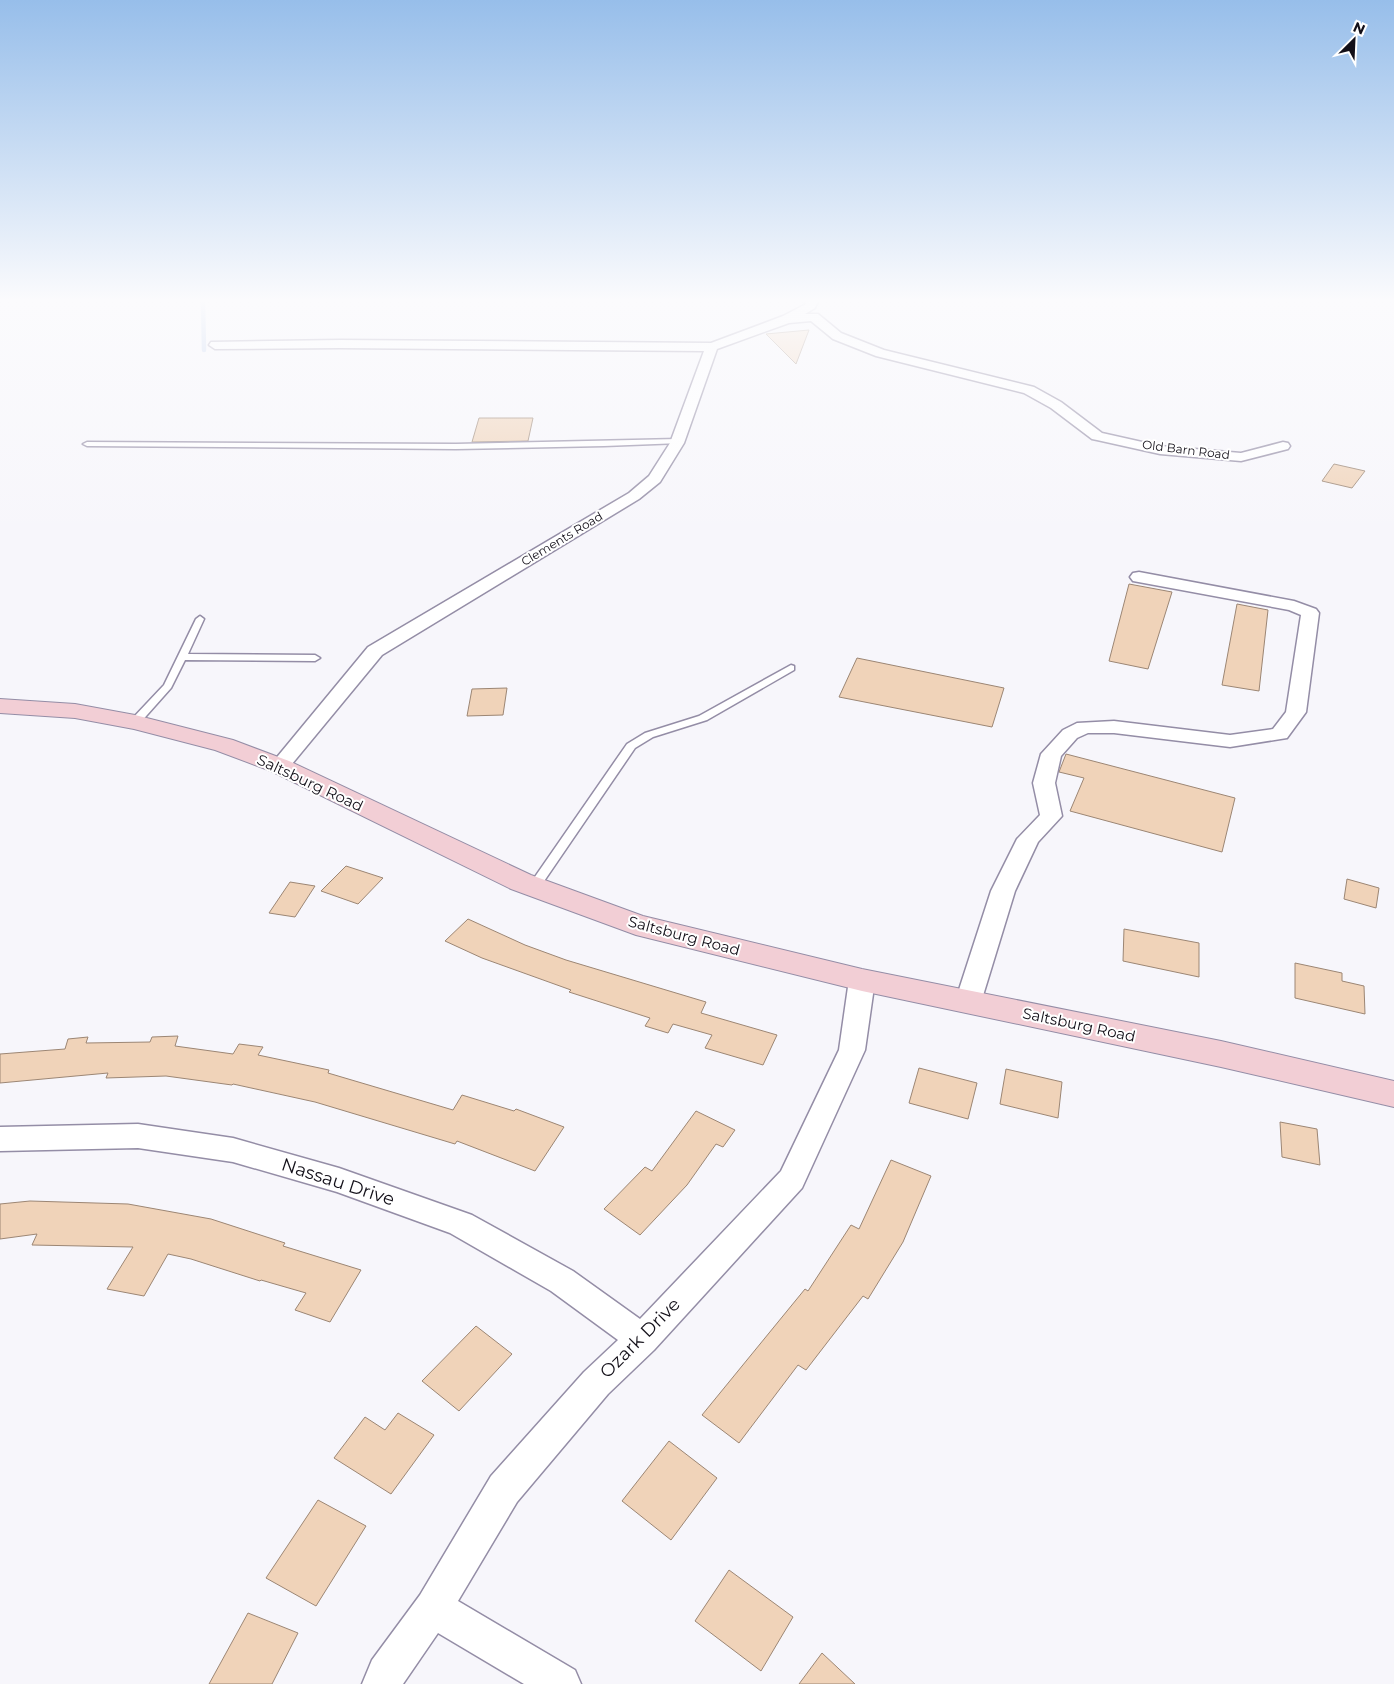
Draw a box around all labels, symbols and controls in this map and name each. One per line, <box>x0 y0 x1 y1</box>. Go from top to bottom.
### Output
north arrow <box>1329 15 1379 65</box>
text: N <box>1350 18 1368 39</box>
street label: Old Barn Road <box>1141 437 1231 462</box>
street label: Clements Road <box>518 508 605 569</box>
street label: Saltsburg Road <box>254 750 366 815</box>
street label: Saltsburg Road <box>626 911 742 960</box>
street label: Saltsburg Road <box>1021 1003 1137 1046</box>
street label: Nassau Drive <box>279 1153 397 1211</box>
street label: Ozark Drive <box>595 1293 685 1383</box>

